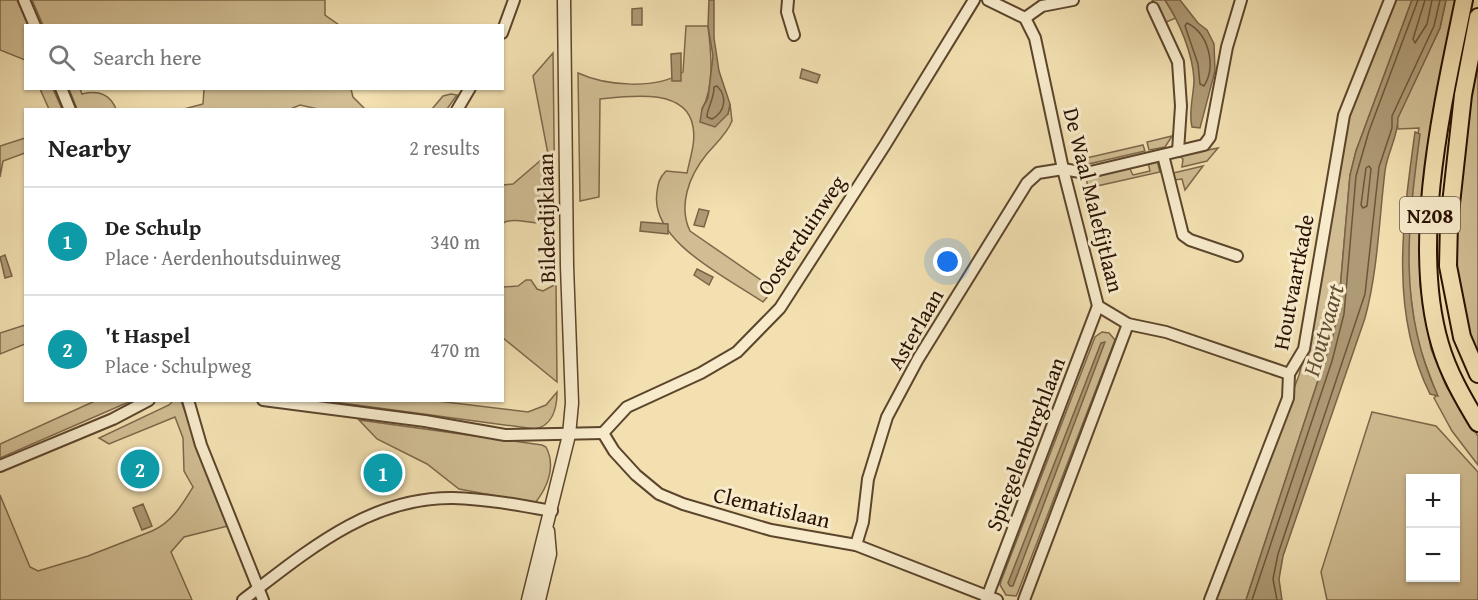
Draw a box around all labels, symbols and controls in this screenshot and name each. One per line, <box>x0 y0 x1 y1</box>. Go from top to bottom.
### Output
search box <box>24 24 504 90</box>
icon: search <box>45 41 78 74</box>
text: Search here <box>93 41 202 73</box>
street label: De Waal Malefijtlaan <box>1056 104 1133 296</box>
text: Nearby <box>48 128 131 167</box>
text: 2 results <box>409 133 480 162</box>
street label: Bilderdijklaan <box>529 152 563 283</box>
street label: Oosterduinweg <box>749 168 853 302</box>
road number: N208 <box>1400 197 1460 233</box>
text: De Schulp <box>105 211 201 243</box>
street label: Houtvaartkade <box>1264 212 1322 352</box>
text: 1 <box>62 227 73 256</box>
text: 340 m <box>430 227 480 256</box>
text: Place · Aerdenhoutsduinweg <box>105 243 341 272</box>
your location <box>933 247 962 276</box>
water label: Houtvaart <box>1293 279 1353 381</box>
street label: Asterlaan <box>879 282 951 375</box>
text: 't Haspel <box>105 319 190 351</box>
text: 2 <box>62 335 73 364</box>
text: 470 m <box>430 335 480 364</box>
text: Place · Schulpweg <box>105 351 251 380</box>
street label: Spiegelenburghlaan <box>977 352 1073 536</box>
pin: 2 <box>120 446 160 492</box>
pin: 1 <box>364 450 403 496</box>
map controls <box>1406 474 1460 582</box>
button: + <box>1406 474 1460 528</box>
street label: Clematislaan <box>711 478 834 536</box>
button: − <box>1406 528 1460 582</box>

